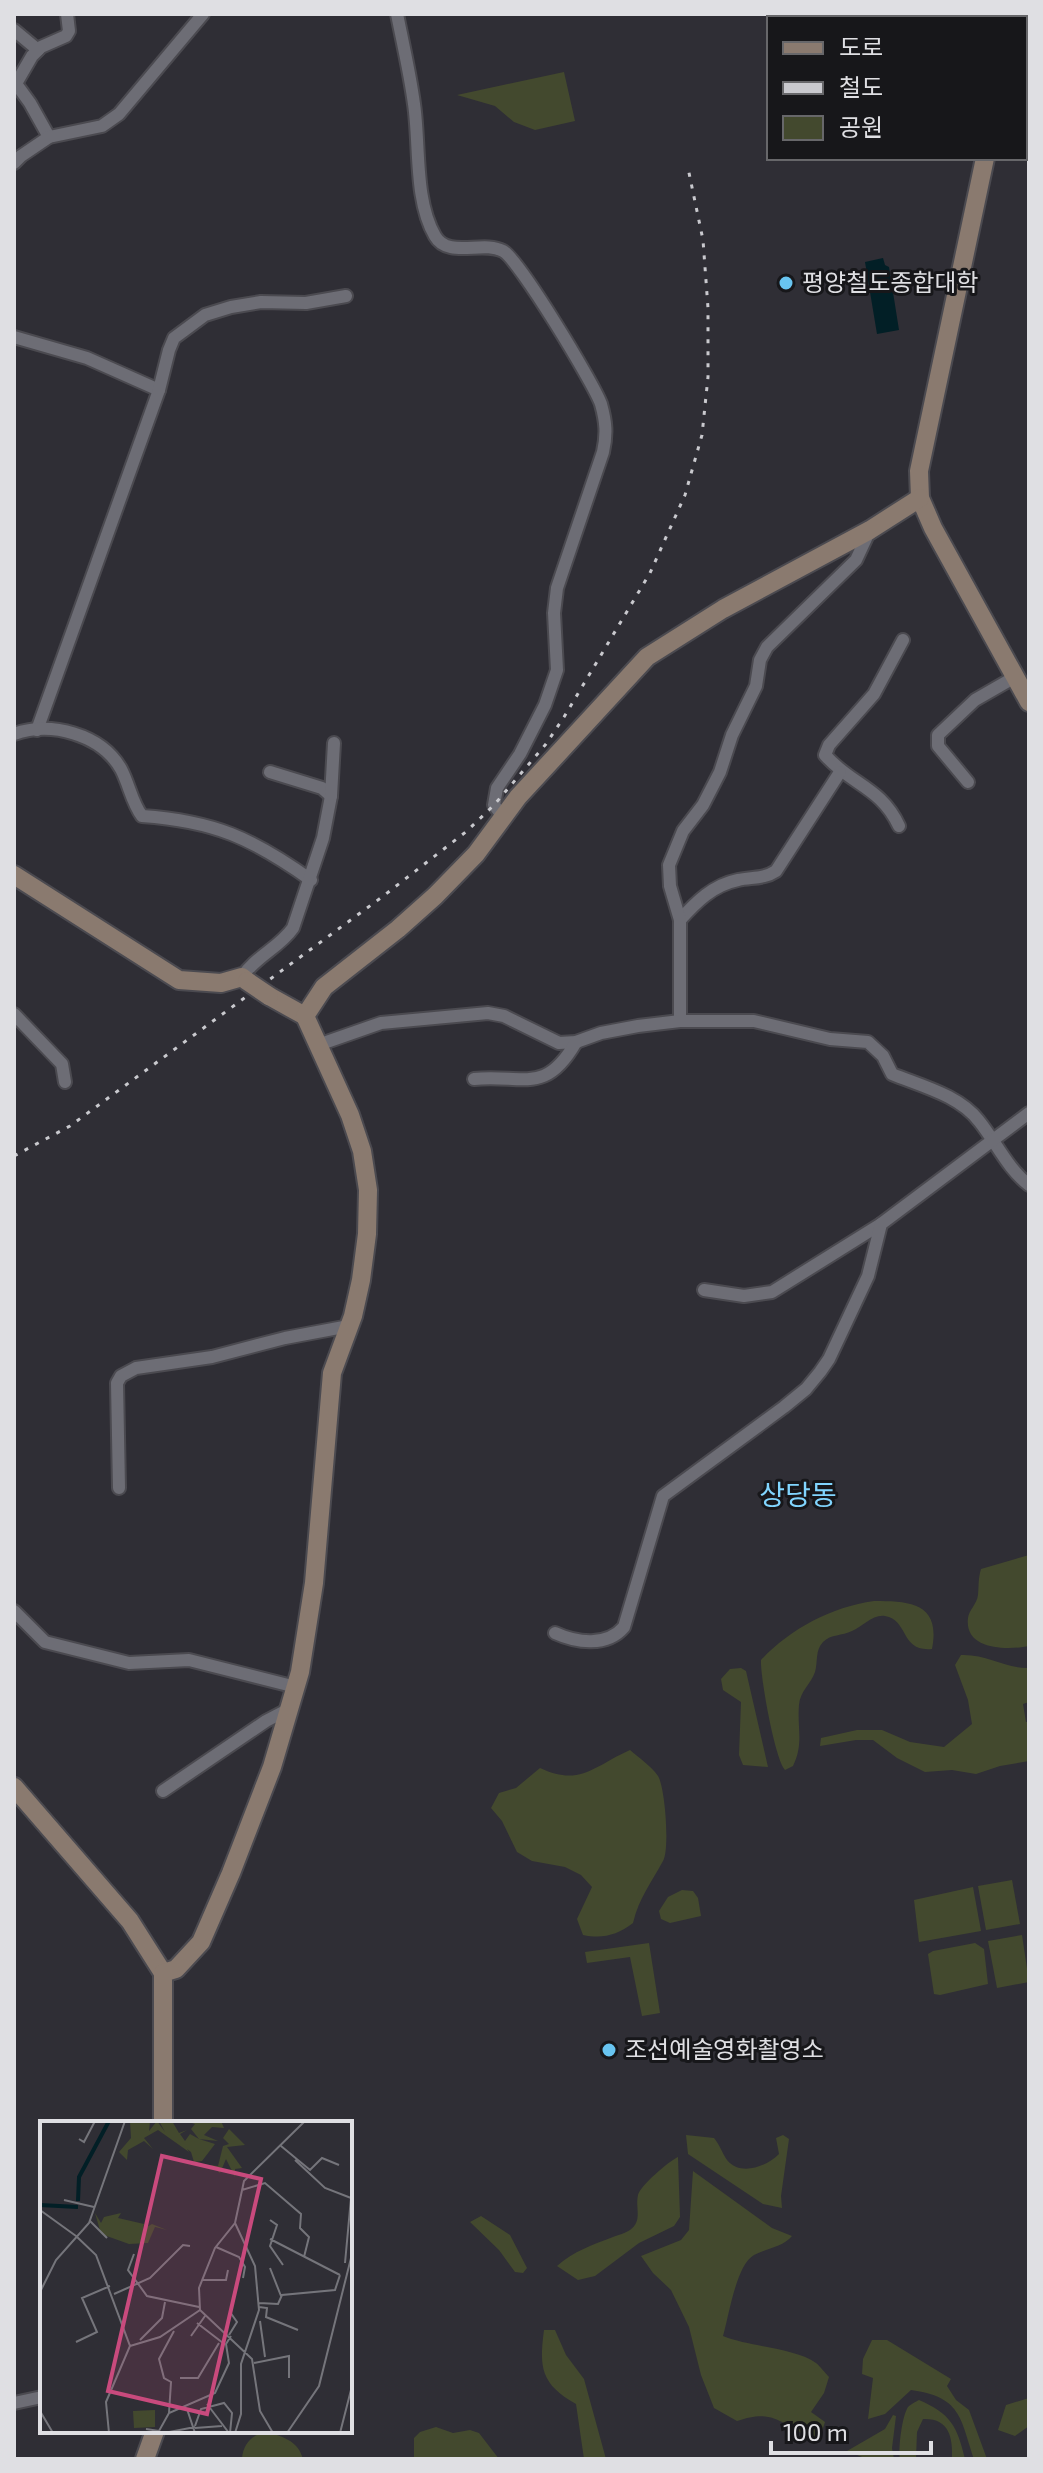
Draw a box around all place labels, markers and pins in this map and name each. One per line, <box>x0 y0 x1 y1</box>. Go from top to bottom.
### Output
place label: 평양철도종합대학 <box>802 267 979 296</box>
marker: 평양철도종합대학 <box>777 274 795 292</box>
place label: 조선예술영화촬영소 <box>625 2034 824 2063</box>
marker: 조선예술영화촬영소 <box>600 2041 618 2059</box>

